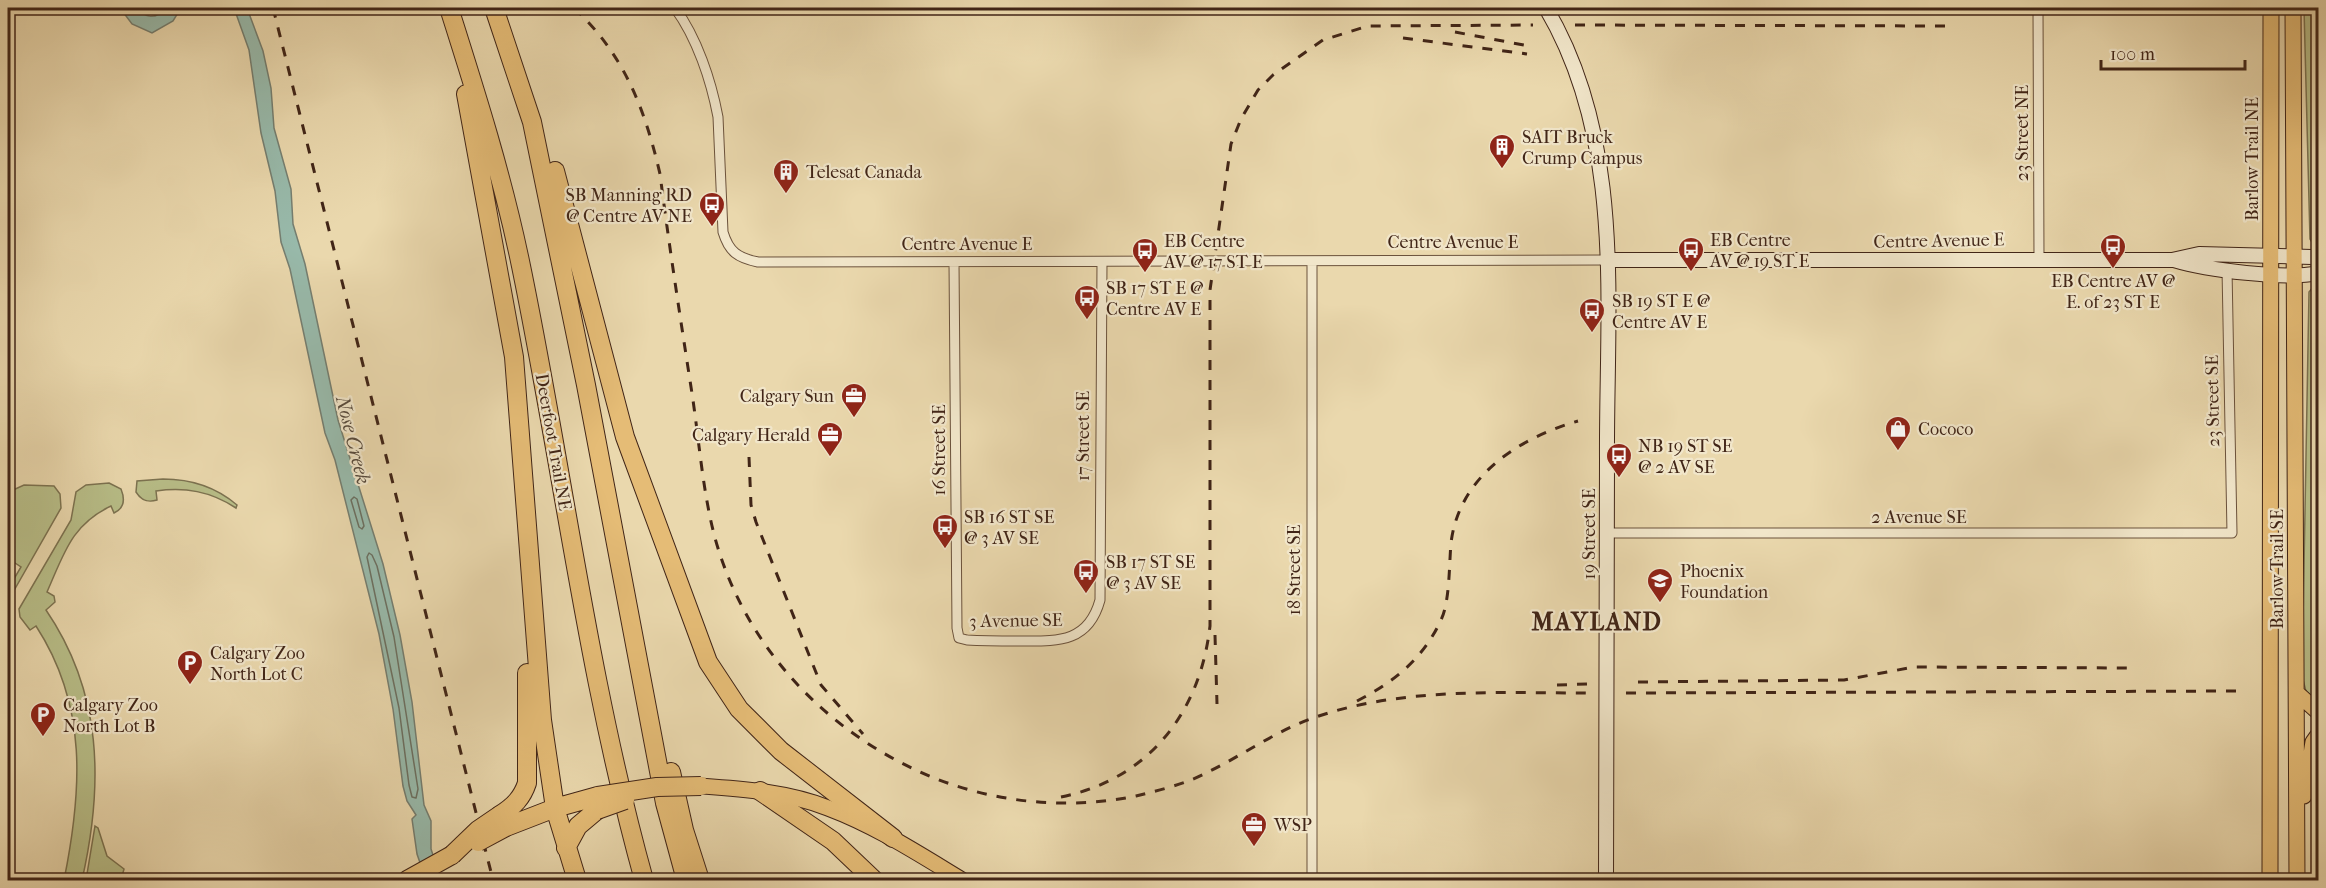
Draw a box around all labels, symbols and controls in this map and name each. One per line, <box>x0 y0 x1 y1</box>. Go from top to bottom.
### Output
scale bar <box>2101 33 2245 71</box>
text: 100 m <box>2110 44 2155 65</box>
street label: 23 Street NE <box>2012 85 2033 181</box>
street label: Barlow Trail NE <box>2242 97 2263 221</box>
place label: SAIT Bruck Crump Campus <box>1522 127 1643 169</box>
building icon: SAIT Bruck Crump Campus <box>1487 132 1517 170</box>
building icon: Telesat Canada <box>771 157 801 195</box>
place label: Telesat Canada <box>806 162 922 183</box>
place label: SB Manning RD @ Centre AV NE <box>565 185 692 227</box>
bus stop icon: SB Manning RD @ Centre AV NE <box>697 190 727 228</box>
street label: Centre Avenue E <box>1873 229 2005 253</box>
place label: EB Centre AV @ 19 ST E <box>1709 230 1809 272</box>
place label: EB Centre AV @ 17 ST E <box>1163 231 1263 273</box>
street label: Centre Avenue E <box>1387 232 1519 253</box>
bus stop icon: EB Centre AV @ E. of 23 ST E <box>2098 232 2128 270</box>
street label: Centre Avenue E <box>901 234 1033 255</box>
bus stop icon: EB Centre AV @ 19 ST E <box>1676 235 1706 273</box>
bus stop icon: EB Centre AV @ 17 ST E <box>1130 236 1160 274</box>
place label: EB Centre AV @ E. of 23 ST E <box>2051 271 2176 313</box>
place label: SB 17 ST E @ Centre AV E <box>1106 278 1204 320</box>
bus stop icon: SB 17 ST E @ Centre AV E <box>1072 283 1102 321</box>
place label: SB 19 ST E @ Centre AV E <box>1612 291 1711 333</box>
bus stop icon: SB 19 ST E @ Centre AV E <box>1577 296 1607 334</box>
street label: 23 Street SE <box>2202 355 2224 447</box>
street label: Deerfoot Trail NE <box>531 372 575 512</box>
office icon: Calgary Sun <box>839 381 869 419</box>
place label: Calgary Sun <box>740 386 835 407</box>
street label: 17 Street SE <box>1073 391 1094 481</box>
water label: Nose Creek <box>331 392 375 487</box>
street label: 16 Street SE <box>929 404 950 496</box>
shop icon: Cococo <box>1883 414 1913 452</box>
place label: Cococo <box>1918 419 1973 440</box>
office icon: Calgary Herald <box>815 420 845 458</box>
place label: Calgary Herald <box>692 425 810 446</box>
place label: NB 19 ST SE @ 2 AV SE <box>1638 436 1733 478</box>
bus stop icon: NB 19 ST SE @ 2 AV SE <box>1604 441 1634 479</box>
street label: 19 Street SE <box>1579 488 1600 580</box>
place label: SB 16 ST SE @ 3 AV SE <box>964 507 1054 549</box>
street label: 2 Avenue SE <box>1871 507 1967 528</box>
street label: Barlow Trail SE <box>2267 509 2288 629</box>
bus stop icon: SB 16 ST SE @ 3 AV SE <box>930 512 960 550</box>
street label: 18 Street SE <box>1284 525 1305 615</box>
place label: SB 17 ST SE @ 3 AV SE <box>1106 552 1195 594</box>
bus stop icon: SB 17 ST SE @ 3 AV SE <box>1071 557 1101 595</box>
place label: Phoenix Foundation <box>1680 561 1769 603</box>
school or university icon: Phoenix Foundation <box>1645 566 1675 604</box>
district label: MAYLAND <box>1532 608 1662 636</box>
street label: 3 Avenue SE <box>969 610 1063 632</box>
place label: Calgary Zoo North Lot C <box>210 643 305 685</box>
parking icon: Calgary Zoo North Lot C <box>175 648 205 686</box>
place label: Calgary Zoo North Lot B <box>63 695 158 737</box>
parking icon: Calgary Zoo North Lot B <box>28 700 58 738</box>
office icon: WSP <box>1239 810 1269 848</box>
place label: WSP <box>1273 815 1312 836</box>

